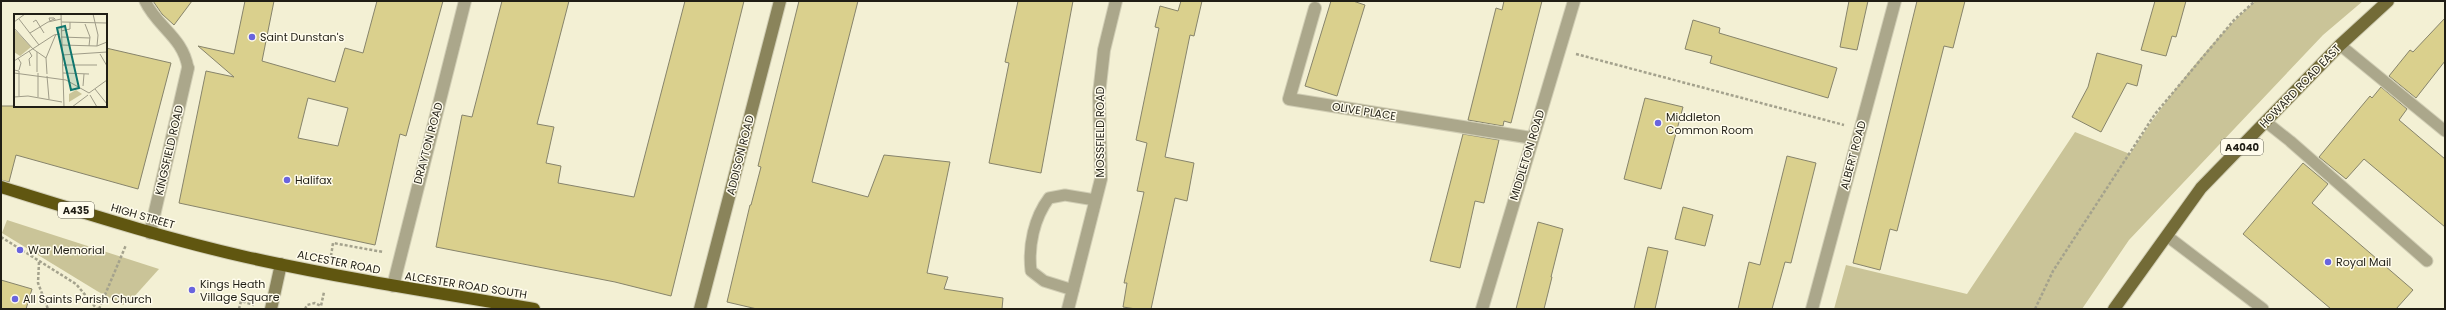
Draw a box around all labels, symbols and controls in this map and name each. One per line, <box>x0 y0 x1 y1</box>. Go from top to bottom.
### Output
inset map <box>14 14 107 107</box>
place label: Saint Dunstan's <box>260 29 344 45</box>
marker: Saint Dunstan's <box>247 32 257 42</box>
street label: HOWARD ROAD EAST <box>2256 41 2344 131</box>
street label: MOSSFIELD ROAD <box>1092 86 1108 177</box>
street label: OLIVE PLACE <box>1331 98 1397 124</box>
street label: DRAYTON ROAD <box>409 100 447 186</box>
street label: KINGSFIELD ROAD <box>151 103 187 197</box>
street label: MIDDLETON ROAD <box>1506 108 1548 202</box>
place label: Middleton Common Room <box>1666 109 1753 138</box>
street label: ADDISON ROAD <box>722 113 758 197</box>
marker: Middleton Common Room <box>1653 118 1663 128</box>
street label: ALBERT ROAD <box>1836 119 1870 191</box>
road number: A4040 <box>2221 139 2263 155</box>
place label: Halifax <box>295 172 333 188</box>
marker: Halifax <box>282 175 292 185</box>
street label: HIGH STREET <box>109 199 177 233</box>
road number: A435 <box>58 202 94 218</box>
place label: War Memorial <box>28 242 105 258</box>
marker: War Memorial <box>15 245 25 255</box>
street label: ALCESTER ROAD <box>296 246 382 278</box>
place label: Royal Mail <box>2336 254 2391 270</box>
marker: Royal Mail <box>2323 257 2333 267</box>
street label: ALCESTER ROAD SOUTH <box>404 267 528 303</box>
place label: Kings Heath Village Square <box>200 276 280 305</box>
marker: Kings Heath Village Square <box>187 285 197 295</box>
place label: All Saints Parish Church <box>23 291 152 307</box>
marker: All Saints Parish Church <box>10 294 20 304</box>

